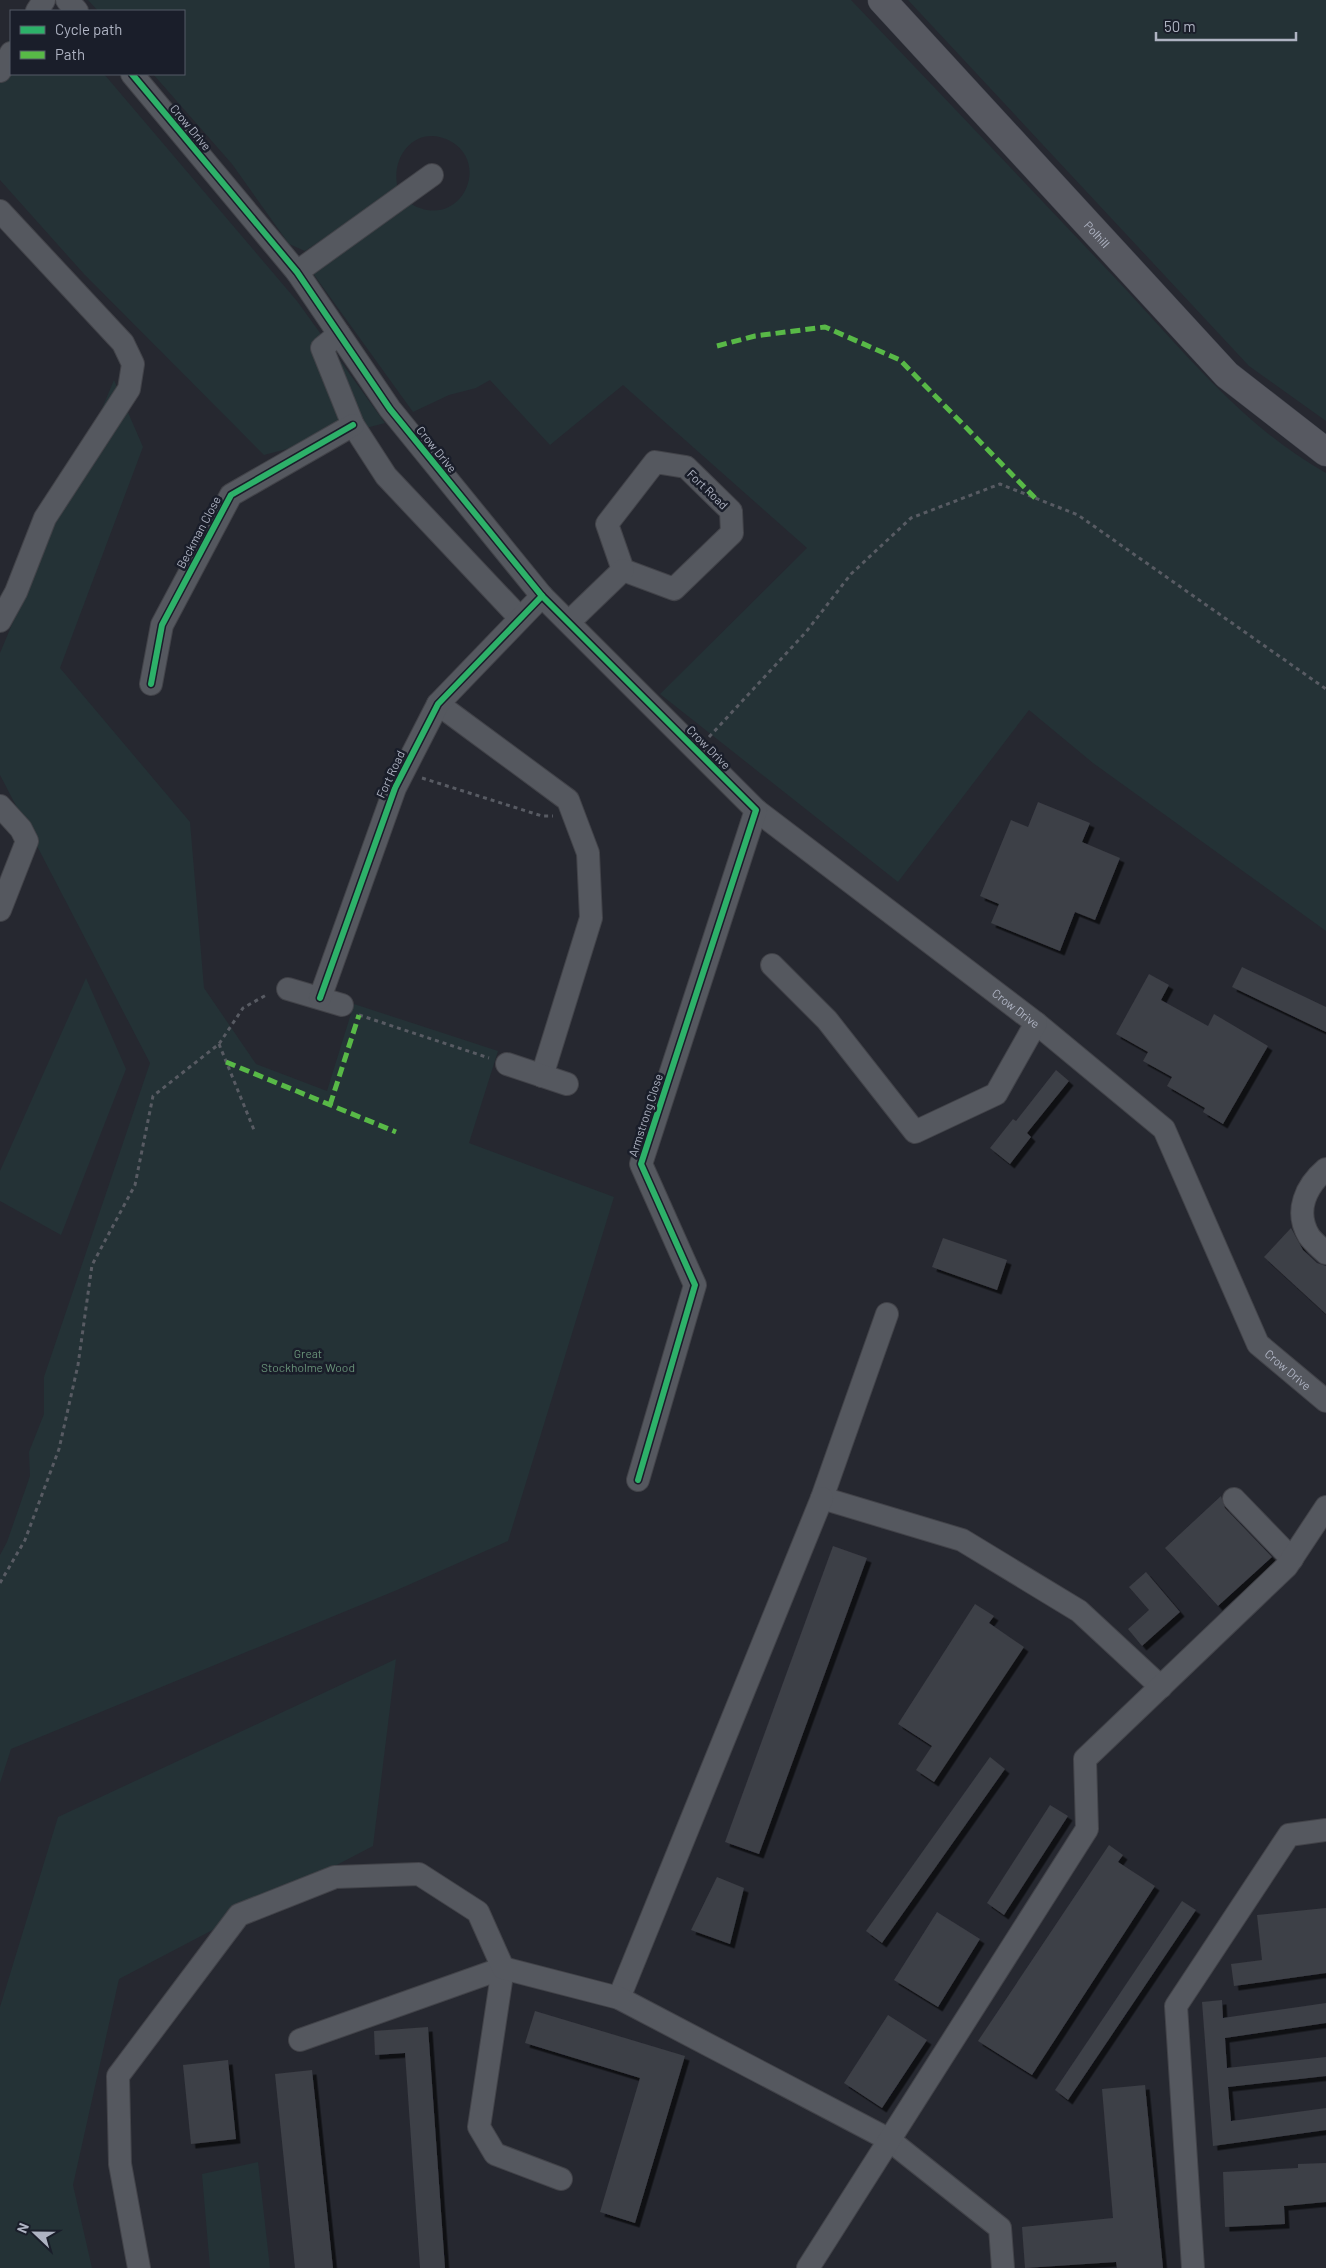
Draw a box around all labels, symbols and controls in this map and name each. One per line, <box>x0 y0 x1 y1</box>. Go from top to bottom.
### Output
legend <box>10 10 185 75</box>
scale bar <box>1156 10 1296 42</box>
text: 50 m <box>1164 17 1196 35</box>
text: Cycle path <box>55 20 122 38</box>
text: Path <box>55 45 85 63</box>
street label: Crow Drive <box>168 101 214 153</box>
street label: Polhill <box>1082 218 1113 250</box>
street label: Crow Drive <box>414 423 460 475</box>
street label: Fort Road <box>685 466 731 512</box>
street label: Beckman Close <box>173 493 223 571</box>
street label: Crow Drive <box>684 722 734 772</box>
street label: Fort Road <box>373 748 407 800</box>
street label: Crow Drive <box>990 986 1043 1030</box>
street label: Armstrong Close <box>625 1072 665 1158</box>
park label: Great Stockholme Wood <box>261 1346 355 1374</box>
street label: Crow Drive <box>1262 1346 1314 1393</box>
north arrow <box>10 2208 60 2258</box>
text: N <box>13 2220 32 2235</box>

